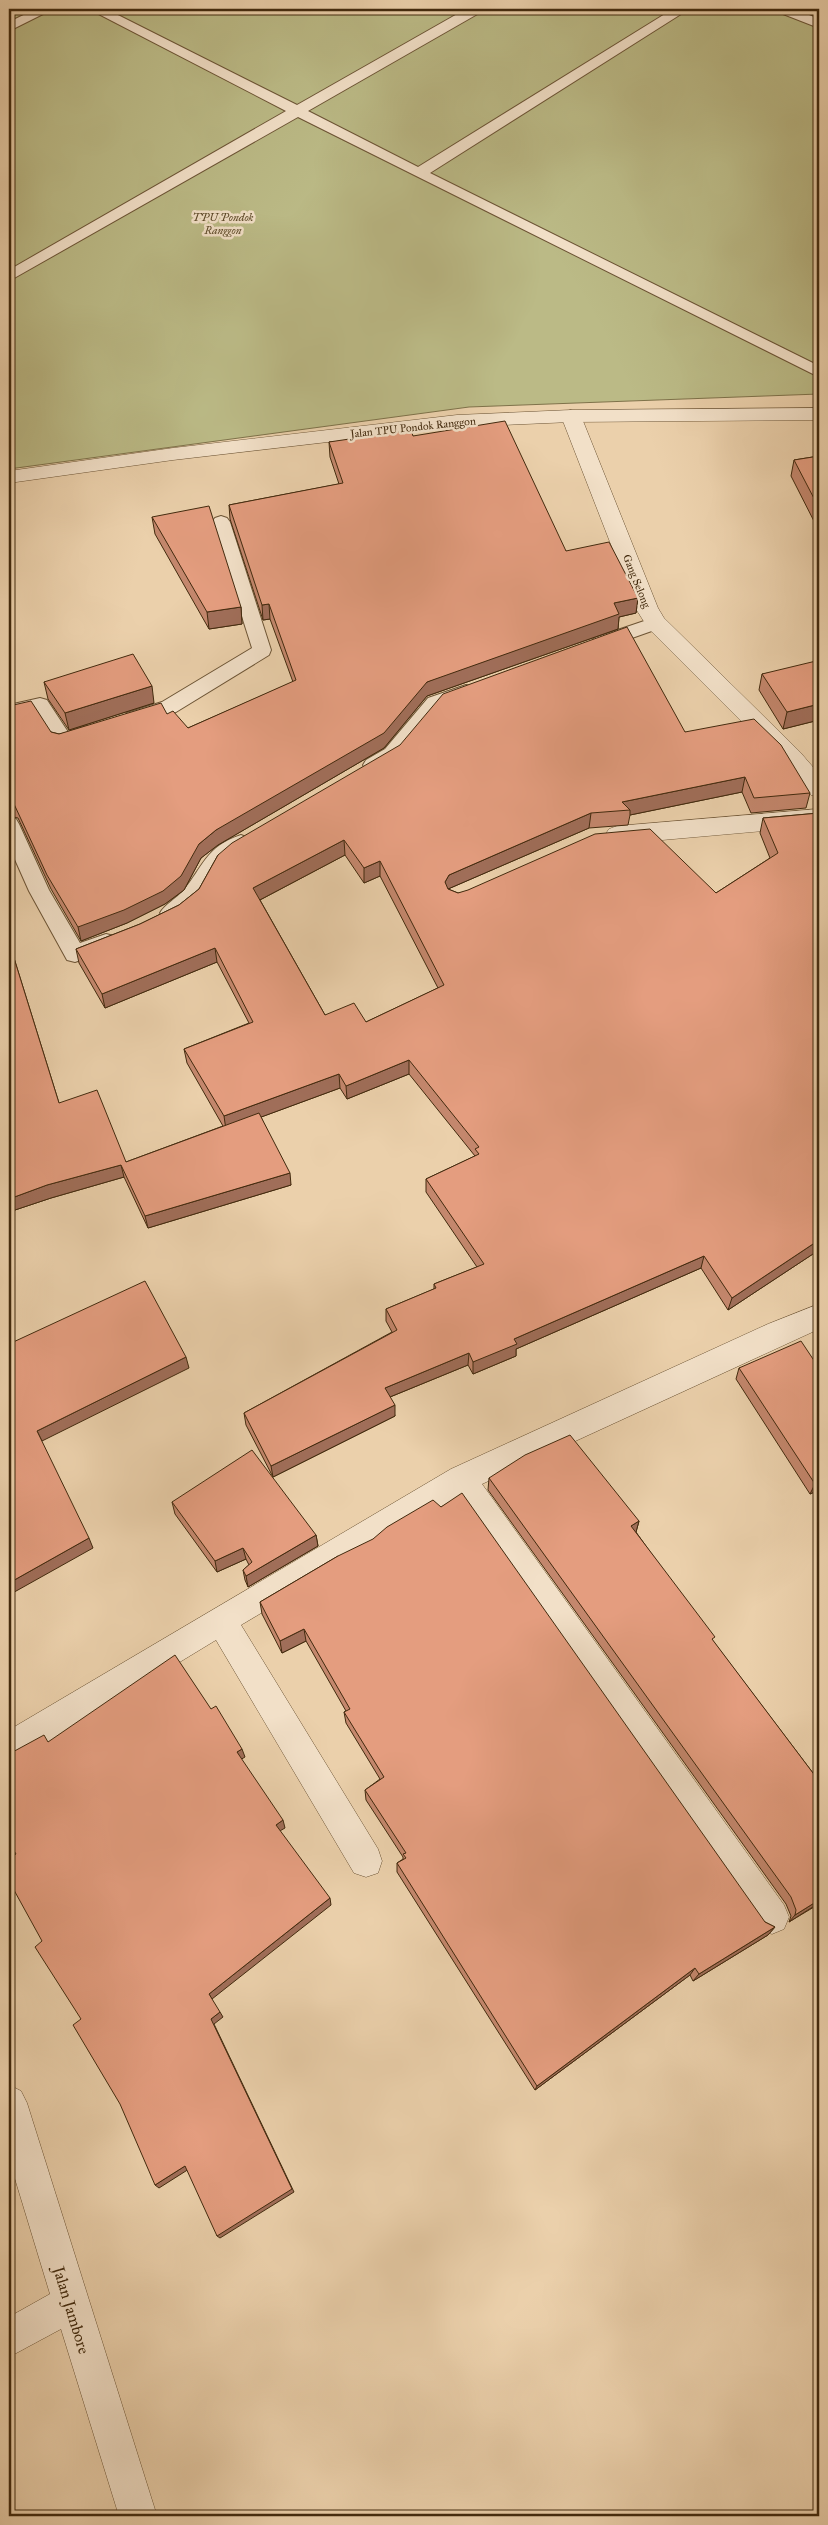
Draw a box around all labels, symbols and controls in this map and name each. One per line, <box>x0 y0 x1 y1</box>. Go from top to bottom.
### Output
park label: TPU Pondok Ranggon <box>192 211 254 237</box>
street label: Jalan TPU Pondok Ranggon <box>349 414 477 442</box>
street label: Gang Selong <box>620 552 654 611</box>
street label: Jalan Jambore <box>48 2262 94 2357</box>

